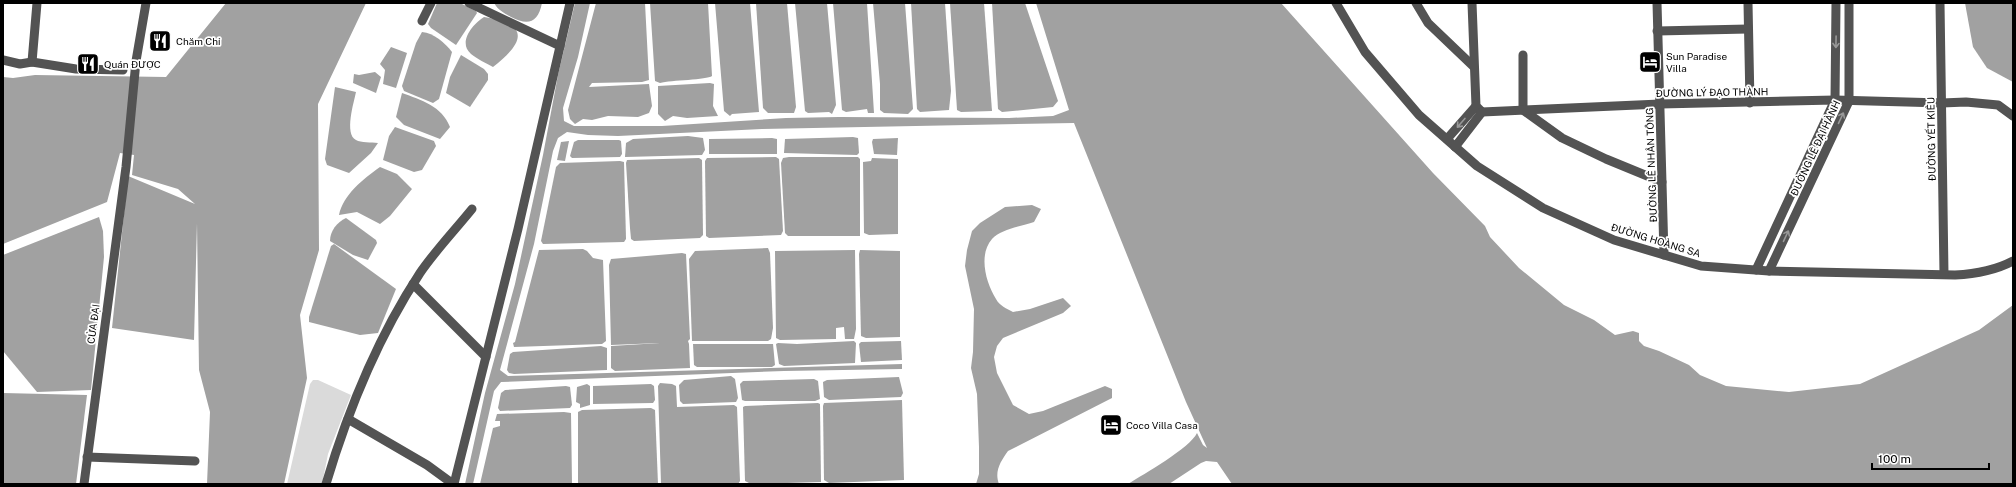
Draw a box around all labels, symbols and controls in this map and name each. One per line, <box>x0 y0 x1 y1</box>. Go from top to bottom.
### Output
restaurant icon: Chăm Chỉ <box>147 28 173 54</box>
place label: Chăm Chỉ <box>176 35 221 47</box>
one-way arrow <box>1832 35 1839 48</box>
hotel icon: Sun Paradise Villa <box>1637 49 1663 75</box>
place label: Sun Paradise Villa <box>1666 50 1727 74</box>
restaurant icon: Quán ĐƯỢC <box>75 51 101 77</box>
place label: Quán ĐƯỢC <box>104 58 161 70</box>
street label: ĐƯỜNG LÝ ĐẠO THÀNH <box>1656 85 1768 99</box>
street label: ĐƯỜNG YẾT KIÊU <box>1924 97 1938 181</box>
street label: ĐƯỜNG LÊ ĐẠI HÀNH <box>1788 98 1842 198</box>
street label: ĐƯỜNG LÊ NHÂN TÔNG <box>1643 107 1659 223</box>
one-way arrow <box>1837 112 1845 124</box>
one-way arrow <box>1457 118 1466 128</box>
street label: ĐƯỜNG HOÀNG SA <box>1610 221 1702 259</box>
one-way arrow <box>1783 230 1790 242</box>
street label: CỬA ĐẠI <box>84 303 102 345</box>
hotel icon: Coco Villa Casa <box>1098 412 1124 438</box>
place label: Coco Villa Casa <box>1126 419 1198 431</box>
scale bar <box>1872 445 1989 471</box>
text: 100 m <box>1878 452 1911 466</box>

